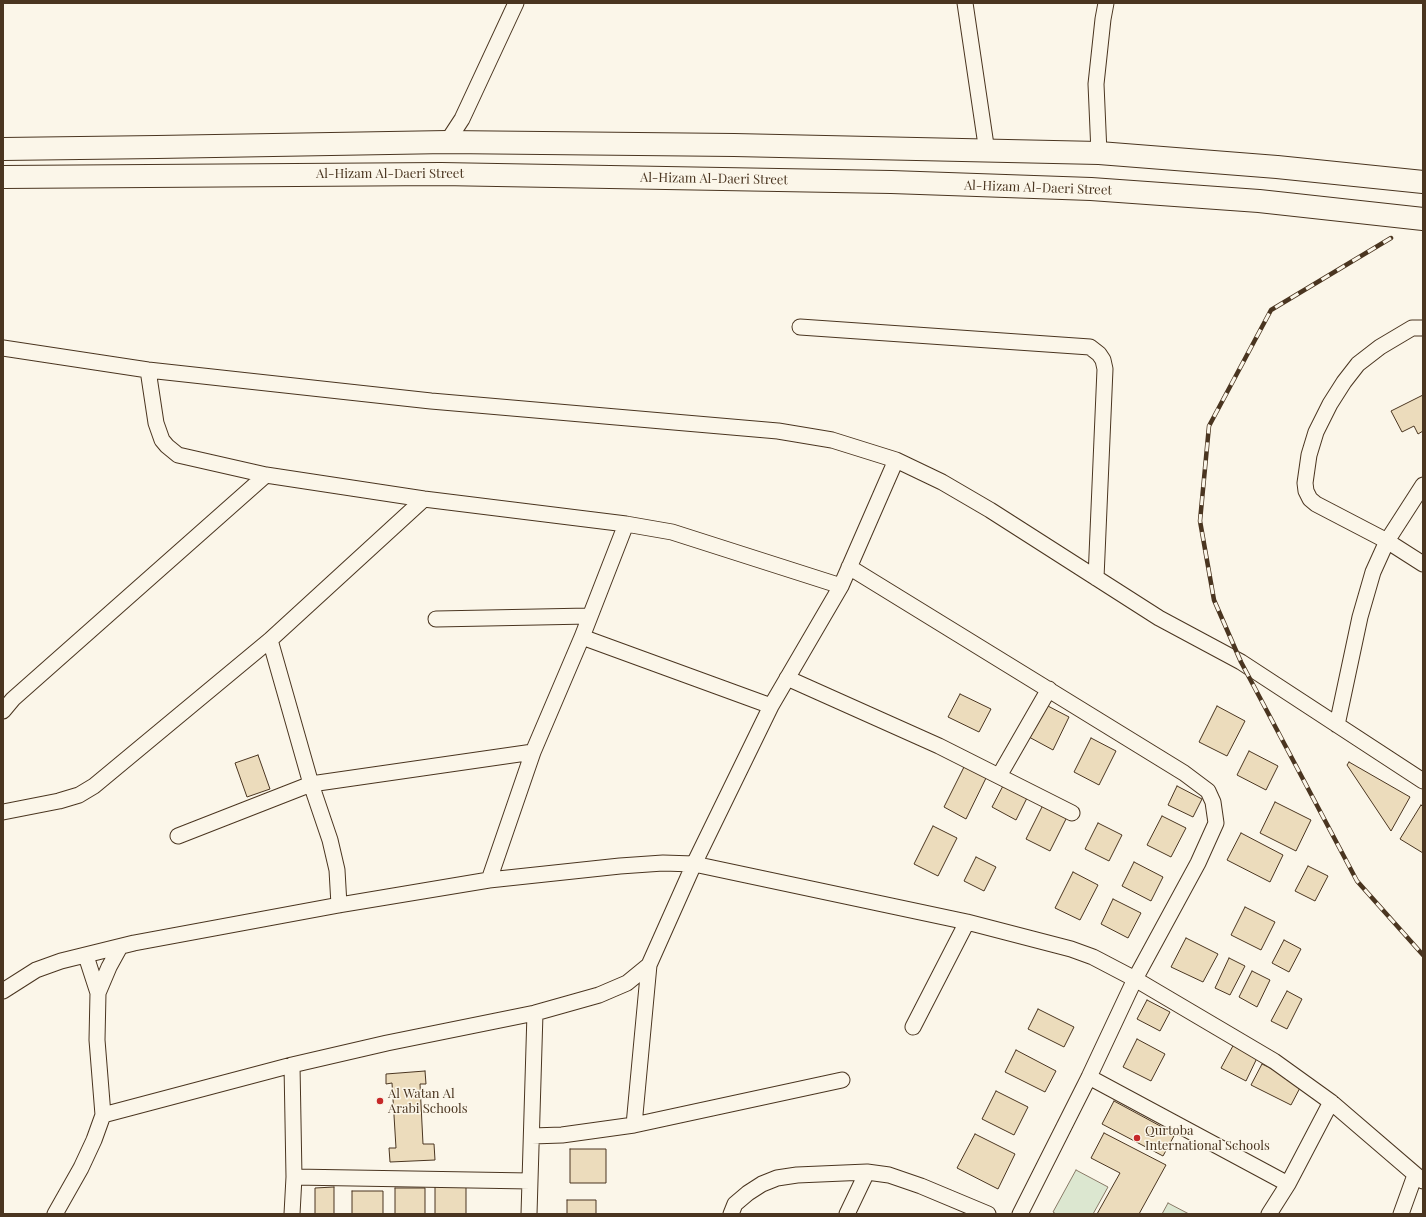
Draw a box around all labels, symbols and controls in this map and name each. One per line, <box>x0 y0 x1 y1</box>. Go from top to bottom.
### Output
street label: Al-Hizam Al-Daeri Street <box>316 166 464 182</box>
street label: Al-Hizam Al-Daeri Street <box>640 170 788 188</box>
street label: Al-Hizam Al-Daeri Street <box>964 178 1112 198</box>
place label: Al Watan Al Arabi Schools <box>388 1086 467 1117</box>
marker: Al Watan Al Arabi Schools <box>375 1096 385 1106</box>
place label: Qurtoba International Schools <box>1145 1123 1270 1154</box>
marker: Qurtoba International Schools <box>1132 1133 1142 1143</box>

